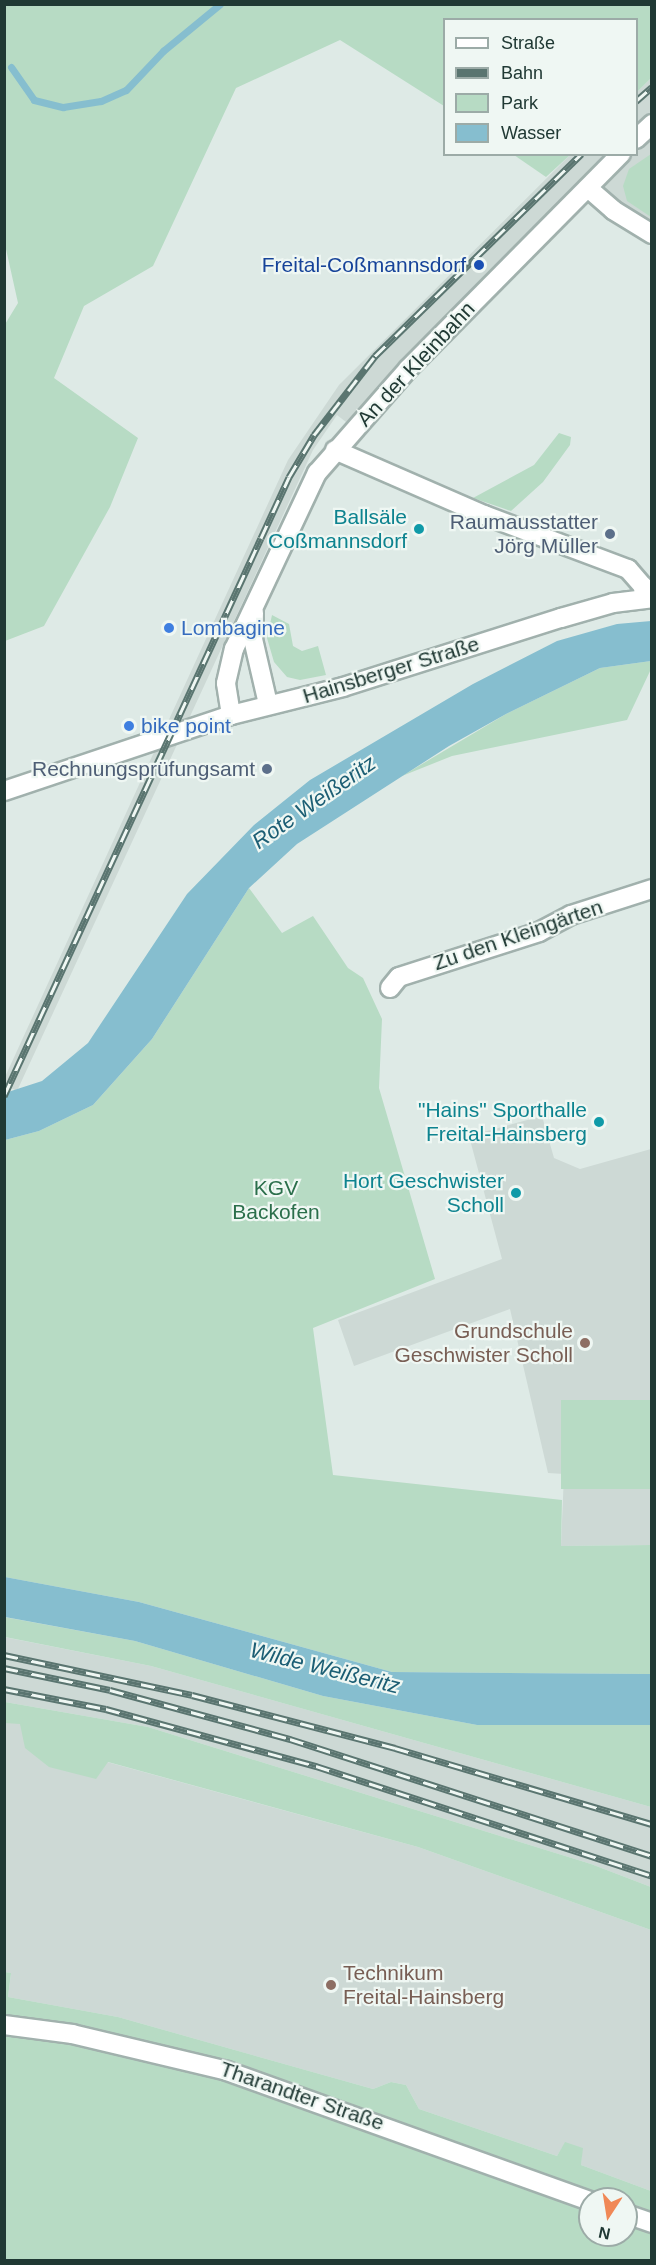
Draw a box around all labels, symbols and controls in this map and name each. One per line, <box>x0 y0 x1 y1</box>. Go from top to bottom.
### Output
legend <box>443 18 638 156</box>
text: Straße <box>501 33 555 53</box>
text: Bahn <box>501 63 543 83</box>
text: Park <box>501 93 538 113</box>
text: Wasser <box>501 123 561 143</box>
place label: Freital-Coßmannsdorf <box>262 252 466 278</box>
marker: Freital-Coßmannsdorf <box>470 256 488 274</box>
street label: An der Kleinbahn <box>352 296 480 432</box>
place label: Ballsäle Coßmannsdorf <box>268 504 407 554</box>
place label: Raumausstatter Jörg Müller <box>450 509 598 559</box>
marker: Ballsäle Coßmannsdorf <box>412 522 426 536</box>
marker: Raumausstatter Jörg Müller <box>603 527 617 541</box>
place label: Lombagine <box>181 615 285 641</box>
marker: Lombagine <box>162 621 176 635</box>
street label: Hainsberger Straße <box>300 631 482 709</box>
place label: bike point <box>141 713 231 739</box>
marker: bike point <box>122 719 136 733</box>
water label: Rote Weißeritz <box>247 750 381 854</box>
place label: Rechnungsprüfungsamt <box>32 756 255 782</box>
marker: Rechnungsprüfungsamt <box>260 762 274 776</box>
street label: Zu den Kleingärten <box>430 894 606 976</box>
place label: "Hains" Sporthalle Freital-Hainsberg <box>418 1097 587 1147</box>
marker: "Hains" Sporthalle Freital-Hainsberg <box>592 1115 606 1129</box>
place label: Hort Geschwister Scholl <box>343 1168 504 1218</box>
park label: KGV Backofen <box>232 1175 320 1225</box>
marker: Hort Geschwister Scholl <box>509 1186 523 1200</box>
place label: Grundschule Geschwister Scholl <box>394 1318 573 1368</box>
marker: Grundschule Geschwister Scholl <box>578 1336 592 1350</box>
water label: Wilde Weißeritz <box>247 1637 403 1699</box>
place label: Technikum Freital-Hainsberg <box>343 1960 504 2010</box>
marker: Technikum Freital-Hainsberg <box>324 1978 338 1992</box>
street label: Tharandter Straße <box>217 2056 387 2136</box>
north arrow <box>578 2187 638 2247</box>
text: N <box>597 2224 612 2243</box>

